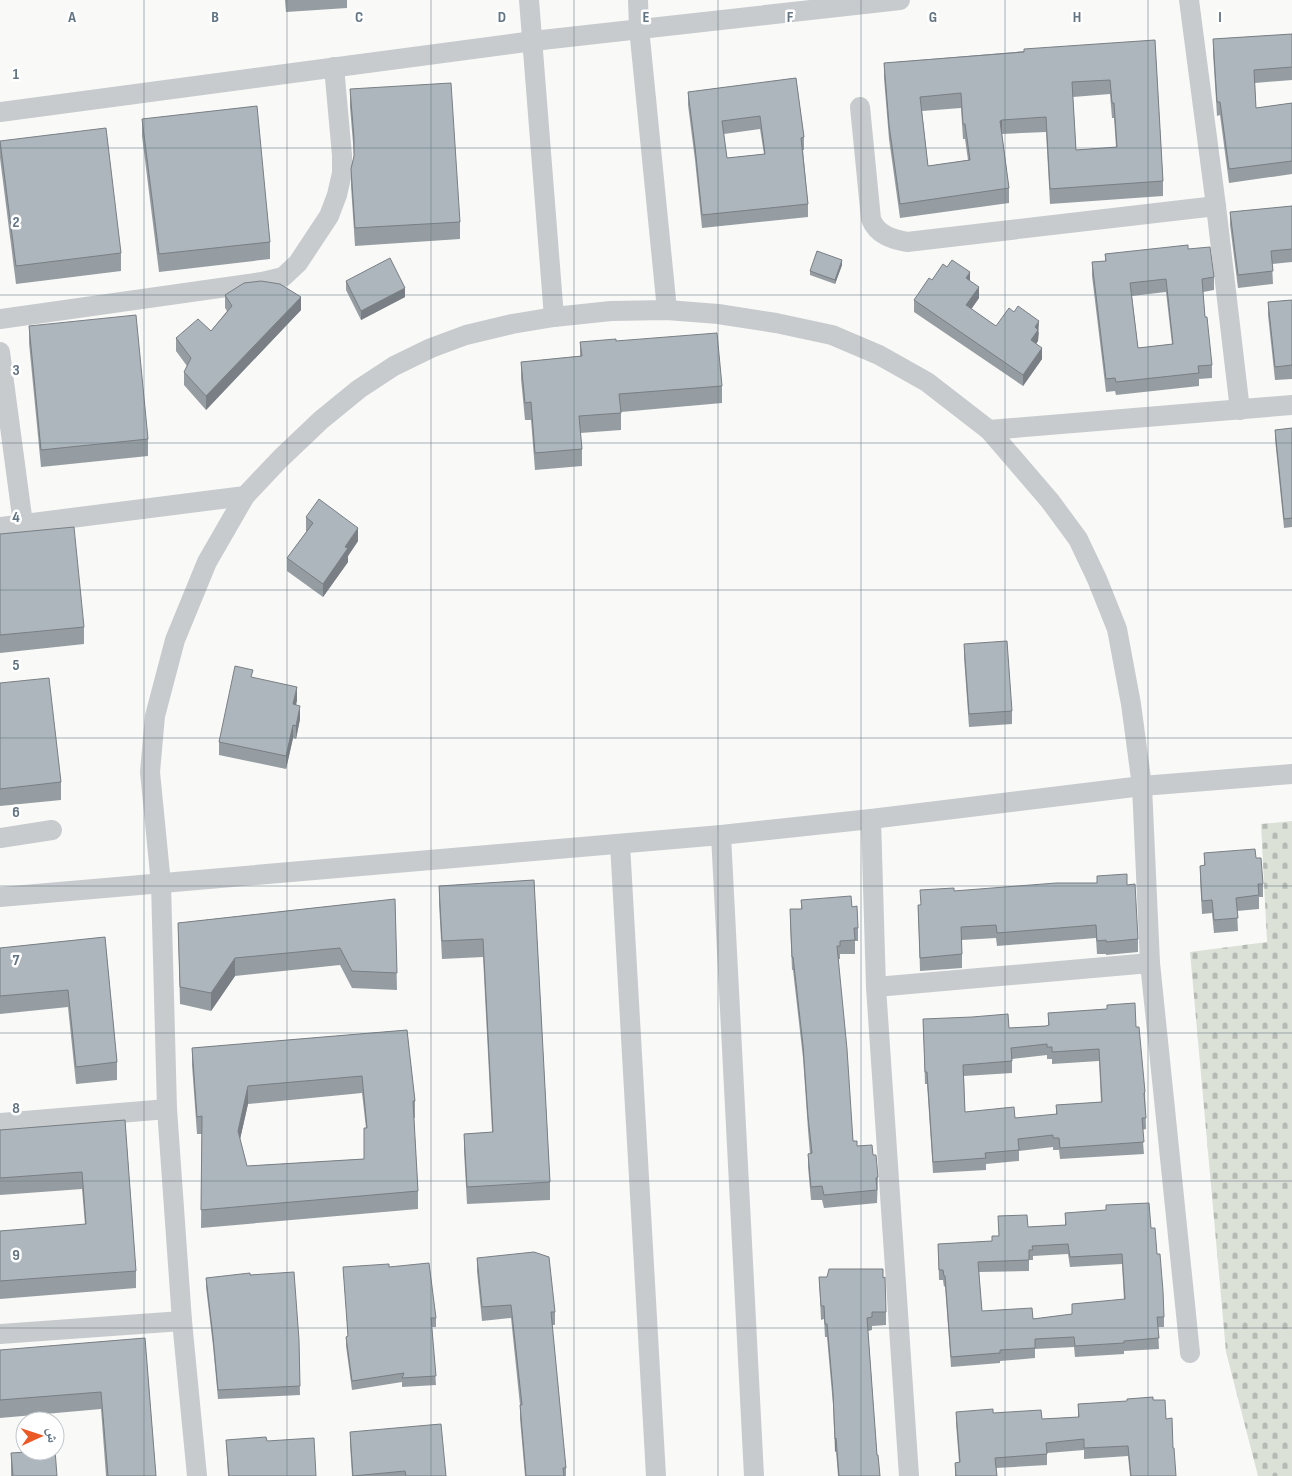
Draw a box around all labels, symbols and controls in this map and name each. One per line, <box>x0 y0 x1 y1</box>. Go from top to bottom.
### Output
text: A <box>67 8 76 27</box>
text: B <box>211 8 219 27</box>
text: C <box>355 8 363 27</box>
text: D <box>498 8 506 27</box>
text: E <box>643 8 650 27</box>
text: F <box>787 8 794 27</box>
text: G <box>929 8 937 27</box>
text: H <box>1073 8 1081 27</box>
text: I <box>1218 8 1222 27</box>
text: 1 <box>13 65 20 84</box>
text: 2 <box>12 213 20 232</box>
text: 3 <box>12 361 20 380</box>
text: 4 <box>12 508 20 527</box>
text: 5 <box>12 656 20 675</box>
text: 6 <box>12 803 20 822</box>
text: 7 <box>13 951 20 970</box>
text: 8 <box>12 1099 20 1118</box>
text: 9 <box>12 1246 20 1265</box>
north arrow <box>15 1411 65 1461</box>
text: ش <box>44 1427 61 1443</box>

